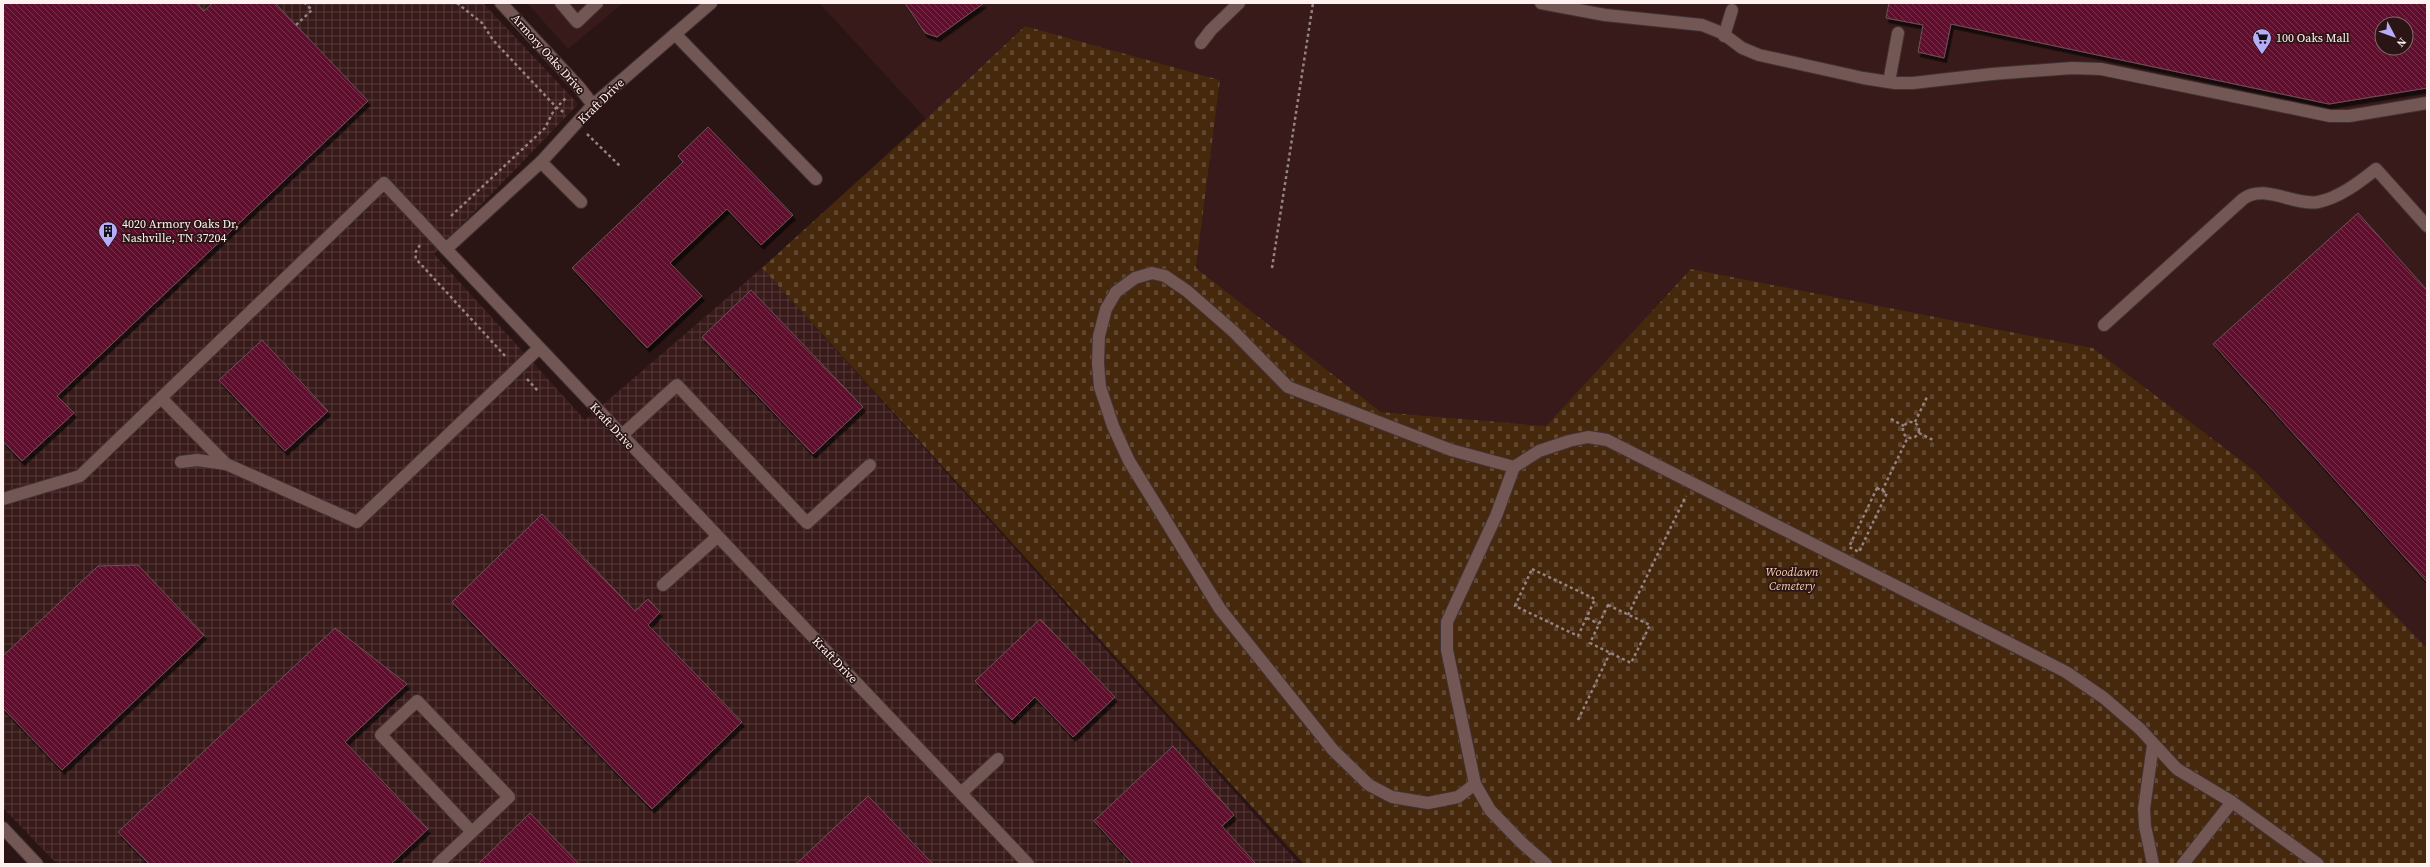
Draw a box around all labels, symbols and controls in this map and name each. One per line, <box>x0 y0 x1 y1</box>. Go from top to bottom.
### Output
street label: Armory Oaks Drive <box>508 11 588 97</box>
north arrow <box>2374 16 2414 56</box>
supermarket icon: 100 Oaks Mall <box>2251 27 2273 55</box>
place label: 100 Oaks Mall <box>2276 30 2350 46</box>
text: N <box>2393 34 2409 50</box>
street label: Kraft Drive <box>574 75 628 127</box>
place label: 4020 Armory Oaks Dr, Nashville, TN 37204 <box>122 216 239 246</box>
building icon: 4020 Armory Oaks Dr, Nashville, TN 37204 <box>97 220 119 248</box>
street label: Kraft Drive <box>586 399 638 453</box>
park label: Woodlawn Cemetery <box>1766 564 1819 594</box>
street label: Kraft Drive <box>809 633 861 687</box>

